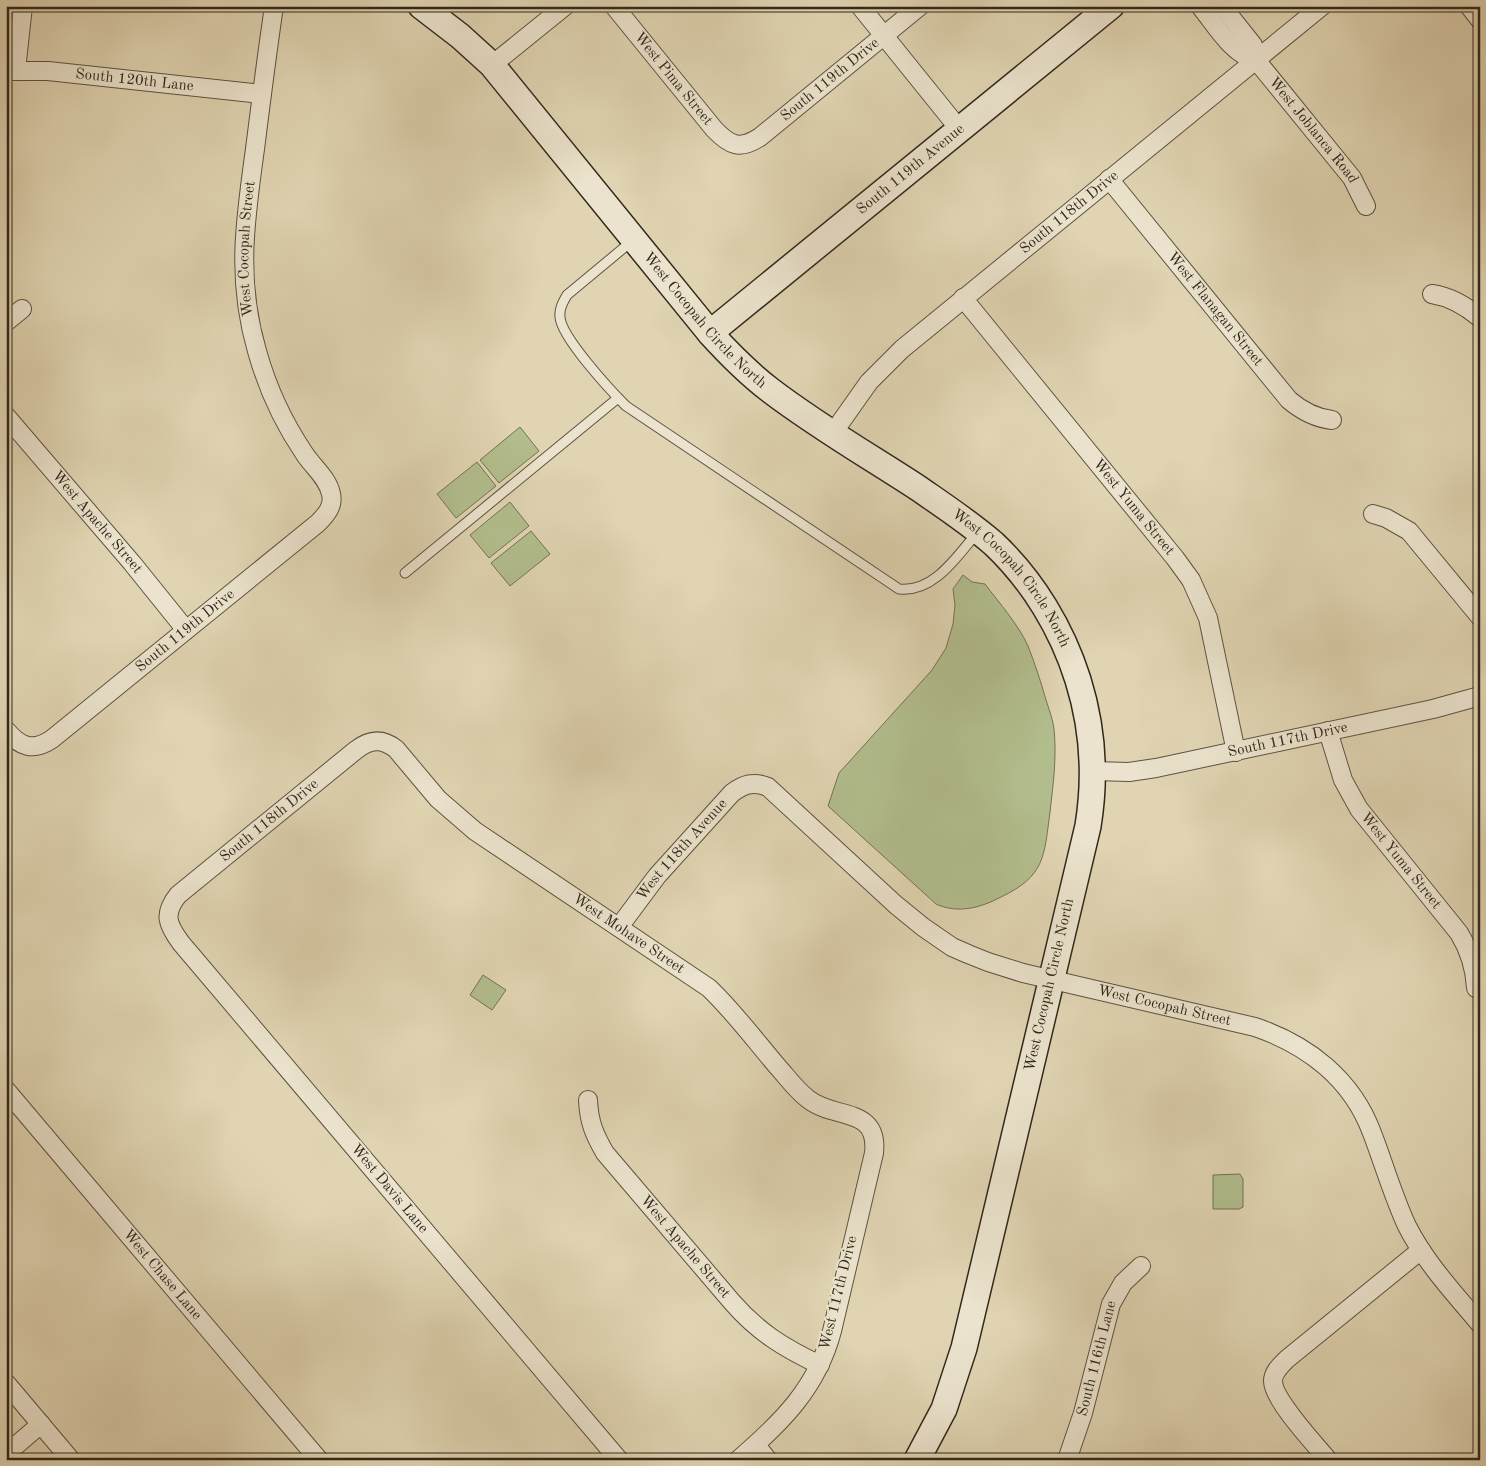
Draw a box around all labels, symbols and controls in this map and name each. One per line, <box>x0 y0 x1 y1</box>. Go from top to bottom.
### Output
street label: West Pima Street <box>631 30 715 128</box>
street label: South 119th Drive <box>778 35 882 124</box>
street label: South 120th Lane <box>75 66 194 94</box>
street label: West Joblanca Road <box>1266 75 1361 186</box>
street label: South 119th Avenue <box>854 121 967 217</box>
street label: South 118th Drive <box>1017 168 1121 257</box>
street label: West Cocopah Street <box>237 180 258 318</box>
street label: West Flanagan Street <box>1164 249 1266 369</box>
street label: West Cocopah Circle North <box>640 250 769 391</box>
street label: West Yuma Street <box>1090 456 1177 558</box>
street label: West Apache Street <box>49 468 145 576</box>
street label: West Cocopah Circle North <box>949 506 1072 650</box>
street label: South 119th Drive <box>133 586 238 675</box>
street label: South 117th Drive <box>1226 720 1349 760</box>
street label: South 118th Drive <box>217 776 321 865</box>
street label: West 118th Avenue <box>634 796 730 903</box>
street label: West Yuma Street <box>1358 810 1444 912</box>
street label: West Mohave Street <box>570 891 687 977</box>
street label: West Cocopah Circle North <box>1023 897 1077 1073</box>
street label: West Cocopah Street <box>1096 983 1232 1029</box>
street label: West Davis Lane <box>347 1142 431 1237</box>
street label: West Apache Street <box>637 1193 733 1301</box>
street label: West Chase Lane <box>120 1227 205 1323</box>
street label: West 117th Drive <box>818 1234 860 1352</box>
street label: South 116th Lane <box>1075 1299 1119 1418</box>

